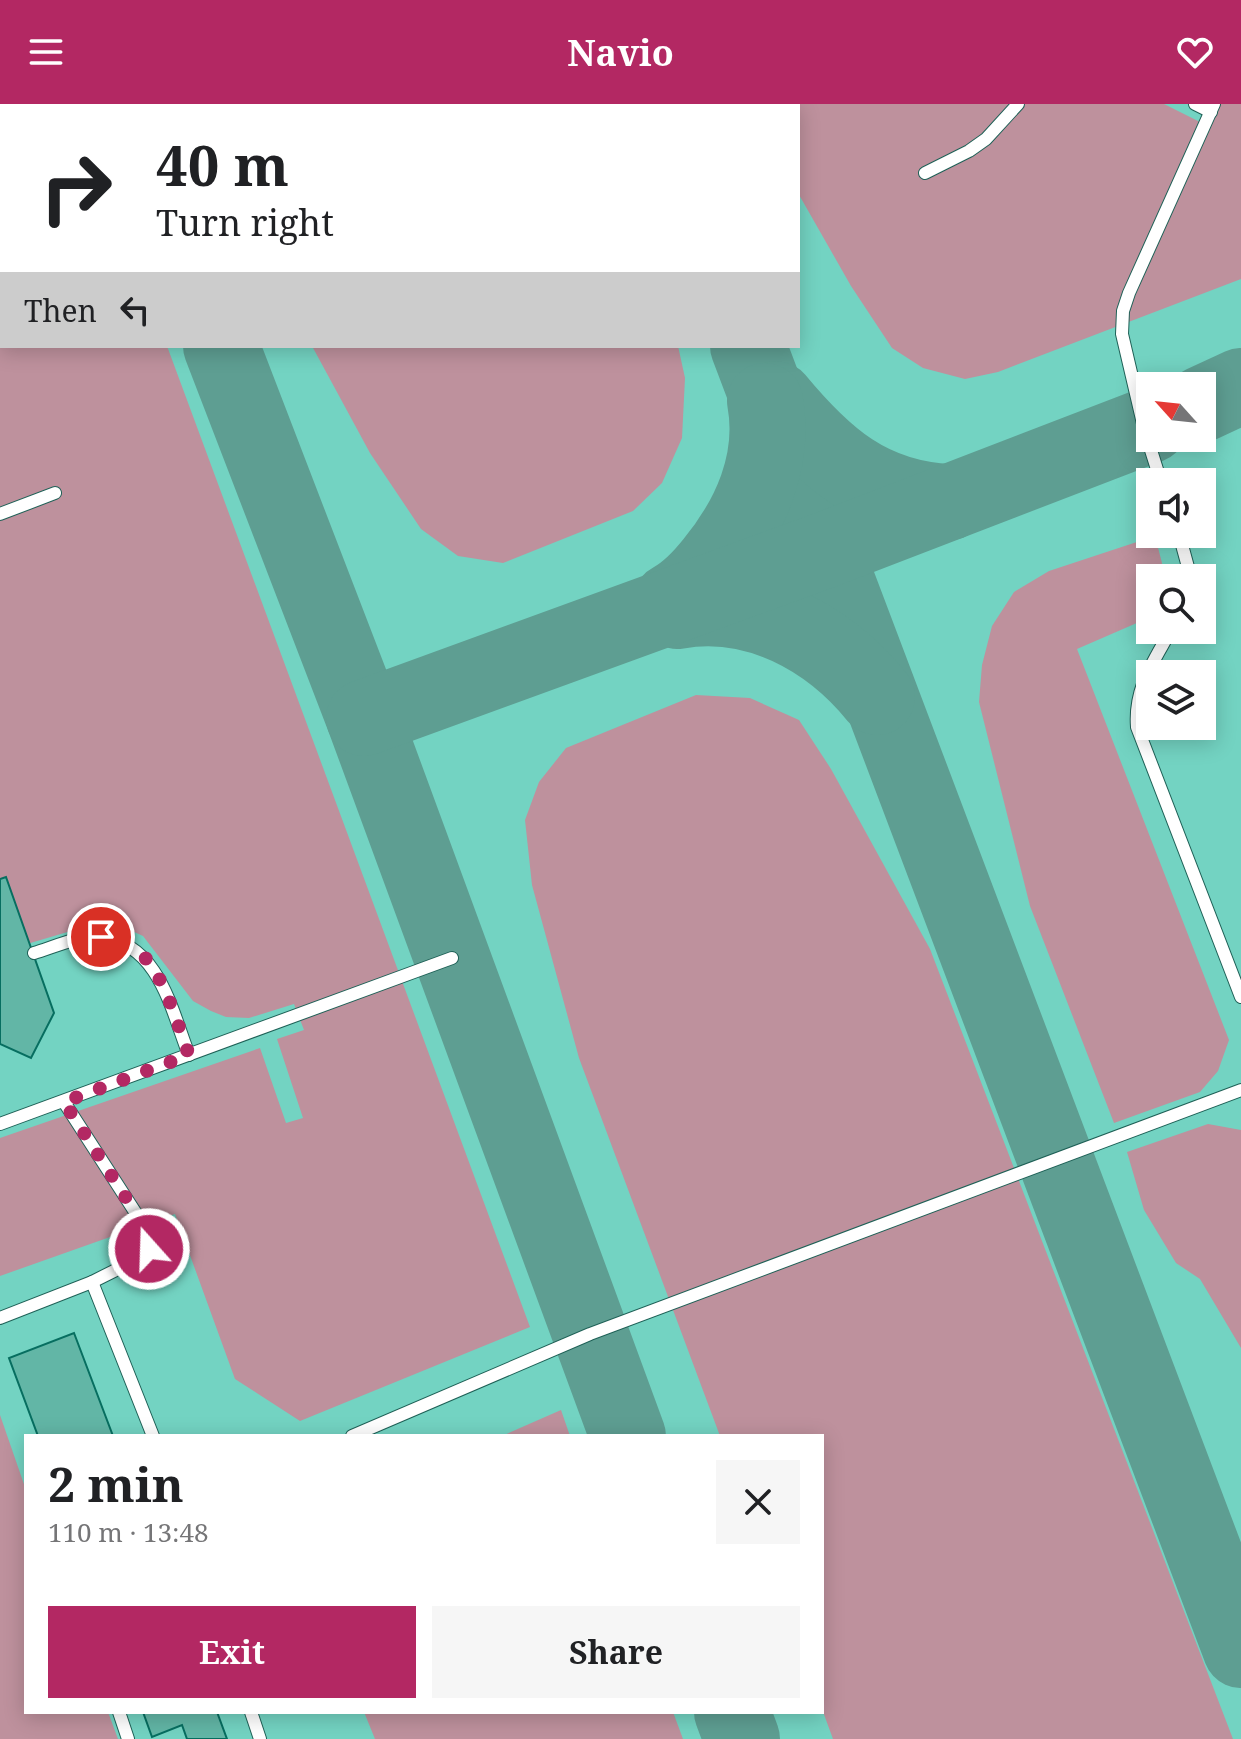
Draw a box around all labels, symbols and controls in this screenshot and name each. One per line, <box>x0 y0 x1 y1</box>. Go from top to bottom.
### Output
text: Navio <box>567 28 674 77</box>
icon: menu <box>24 30 68 74</box>
icon: heart <box>1173 30 1217 74</box>
text: 40 m <box>156 126 289 202</box>
icon: right <box>24 136 128 240</box>
text: Turn right <box>156 198 334 247</box>
icon: left <box>113 288 157 332</box>
text: Then <box>24 290 97 331</box>
north arrow <box>1136 372 1216 452</box>
map controls <box>1136 372 1216 740</box>
button: sound <box>1136 468 1216 548</box>
button: search <box>1136 564 1216 644</box>
button: layers <box>1136 660 1216 740</box>
pin <box>67 903 135 971</box>
icon: arrive <box>79 915 123 959</box>
position arrow <box>107 1207 191 1291</box>
text: 2 min <box>48 1451 184 1516</box>
button: close <box>716 1460 800 1544</box>
text: 110 m · 13:48 <box>48 1514 209 1550</box>
button: Exit <box>48 1606 416 1698</box>
button: Share <box>432 1606 800 1698</box>

